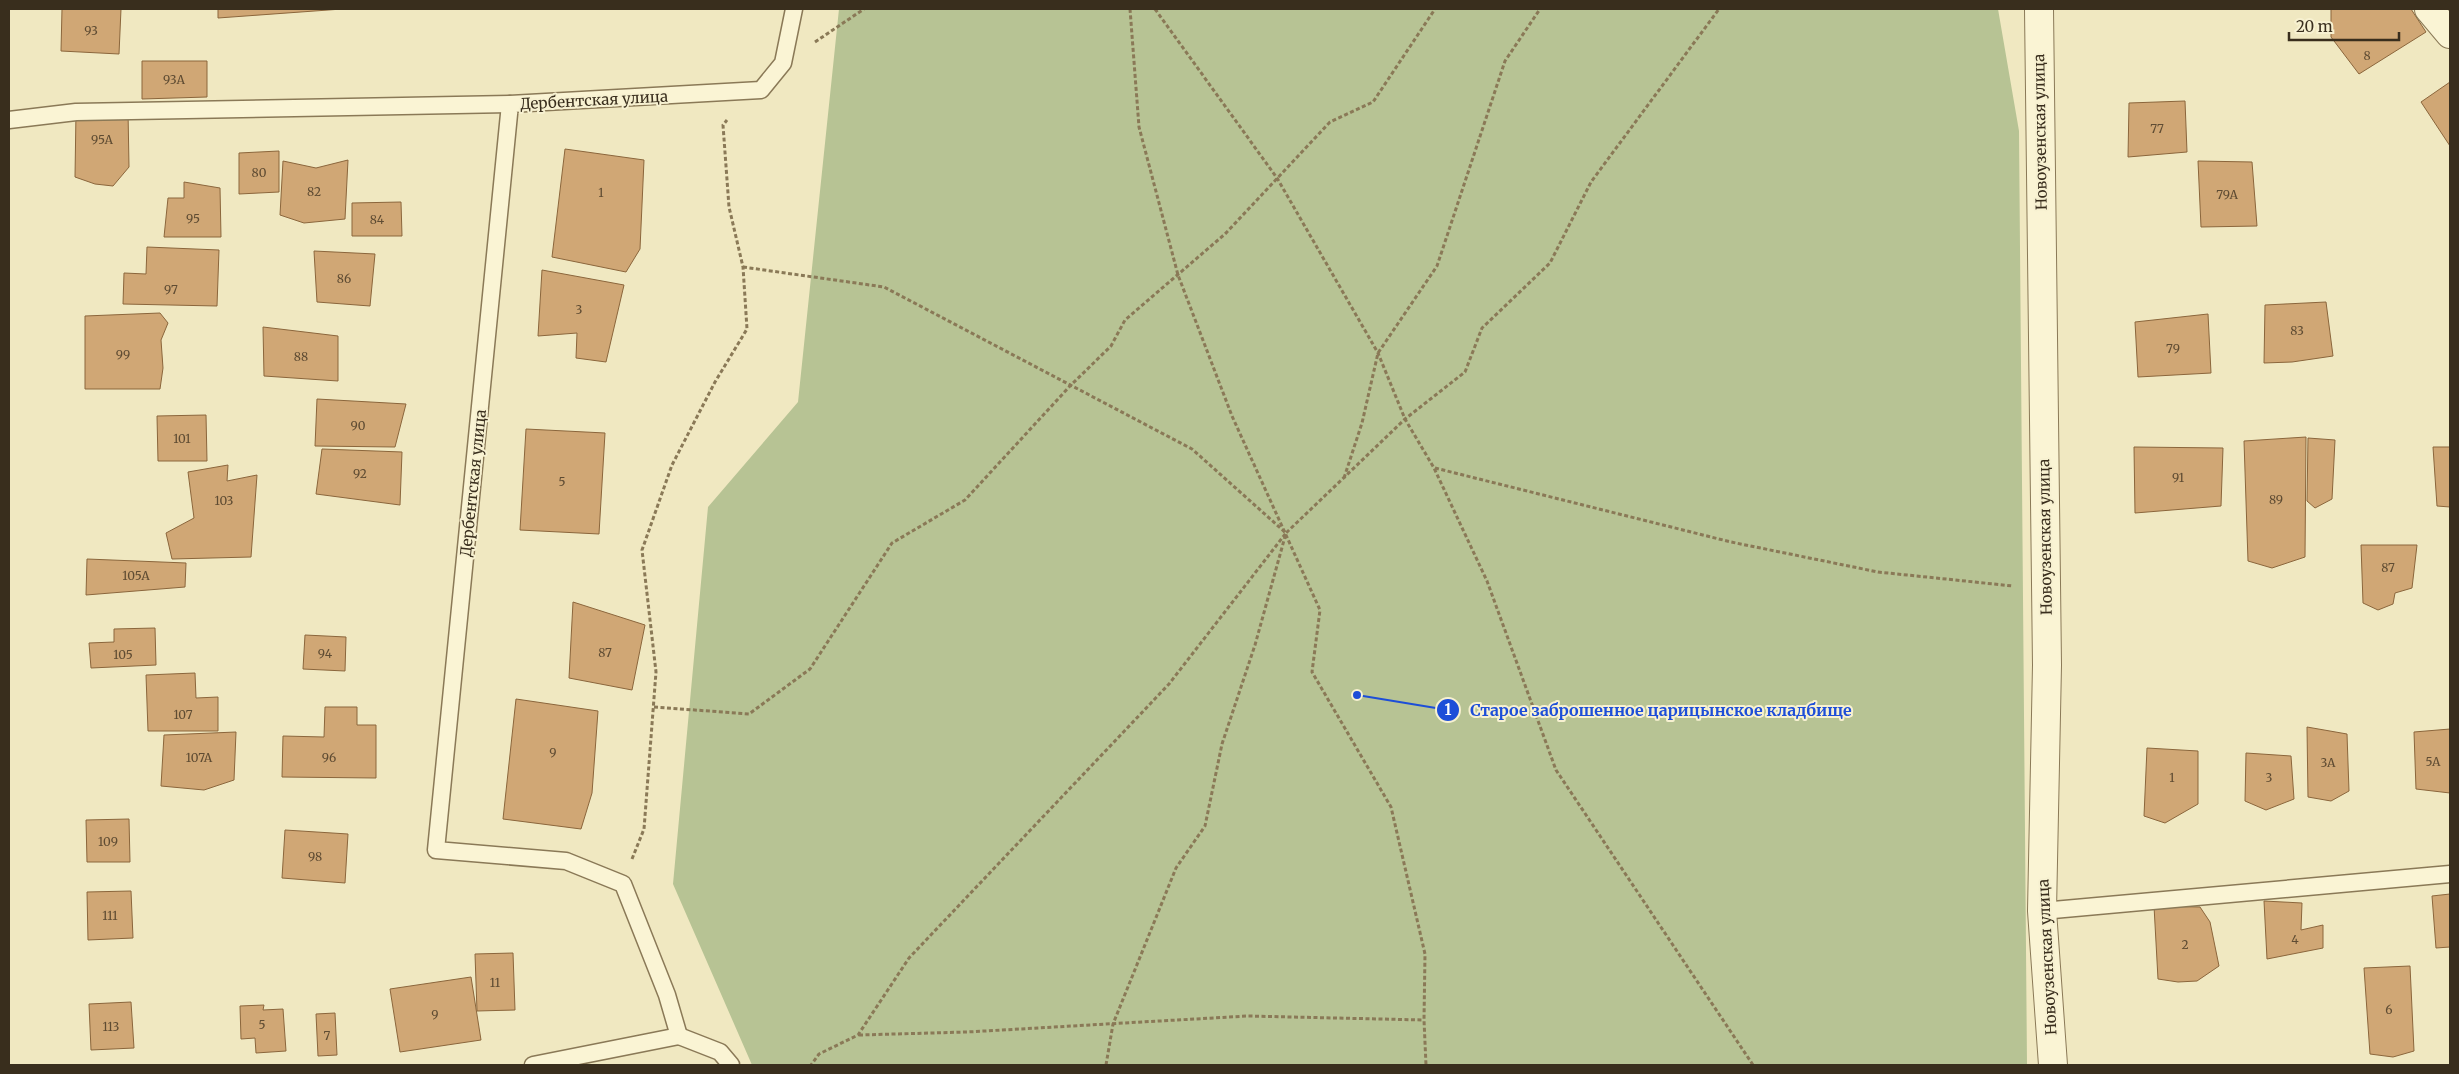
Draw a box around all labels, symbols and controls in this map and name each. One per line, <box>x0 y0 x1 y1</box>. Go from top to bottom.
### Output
scale bar <box>2289 10 2399 42</box>
text: 20 m <box>2296 17 2333 36</box>
house number: 93 <box>84 23 98 38</box>
house number: 8 <box>2363 48 2371 63</box>
street label: Новоузенская улица <box>2029 54 2051 210</box>
house number: 93А <box>163 72 185 87</box>
street label: Дербентская улица <box>520 87 668 113</box>
house number: 77 <box>2150 121 2164 136</box>
house number: 95А <box>91 132 114 147</box>
house number: 80 <box>252 165 267 180</box>
house number: 82 <box>307 184 321 199</box>
house number: 1 <box>598 185 604 200</box>
house number: 79А <box>2216 187 2238 202</box>
house number: 95 <box>186 211 200 226</box>
house number: 84 <box>370 212 385 227</box>
house number: 86 <box>337 271 351 286</box>
house number: 97 <box>164 282 178 297</box>
house number: 3 <box>576 302 583 317</box>
house number: 83 <box>2290 323 2304 338</box>
house number: 79 <box>2166 341 2180 356</box>
house number: 99 <box>116 347 130 362</box>
house number: 88 <box>294 349 308 364</box>
street label: Дербентская улица <box>456 408 490 558</box>
house number: 90 <box>350 418 366 433</box>
house number: 101 <box>173 431 191 446</box>
street label: Новоузенская улица <box>2034 459 2056 615</box>
house number: 92 <box>353 466 367 481</box>
house number: 91 <box>2172 470 2185 485</box>
house number: 5 <box>558 474 566 489</box>
house number: 89 <box>2269 492 2283 507</box>
house number: 103 <box>215 493 234 508</box>
house number: 87 <box>2381 560 2395 575</box>
house number: 105А <box>122 568 150 583</box>
house number: 87 <box>598 645 612 660</box>
house number: 94 <box>318 646 333 661</box>
house number: 105 <box>113 647 133 662</box>
callout: Старое заброшенное царицынское кладбище <box>1435 695 1862 726</box>
text: 1 <box>1445 700 1452 719</box>
text: Старое заброшенное царицынское кладбище <box>1470 700 1852 720</box>
house number: 107 <box>173 707 193 722</box>
house number: 9 <box>549 745 557 760</box>
house number: 107А <box>186 750 213 765</box>
house number: 96 <box>322 750 336 765</box>
house number: 5А <box>2425 754 2441 769</box>
house number: 3А <box>2320 755 2336 770</box>
house number: 1 <box>2169 770 2175 785</box>
house number: 3 <box>2266 770 2273 785</box>
house number: 109 <box>98 834 118 849</box>
house number: 98 <box>308 849 322 864</box>
street label: Новоузенская улица <box>2033 879 2061 1035</box>
house number: 111 <box>102 908 118 923</box>
house number: 4 <box>2291 932 2299 947</box>
house number: 2 <box>2181 937 2189 952</box>
house number: 11 <box>490 975 501 990</box>
house number: 6 <box>2385 1002 2393 1017</box>
house number: 9 <box>431 1007 439 1022</box>
house number: 5 <box>258 1017 266 1032</box>
house number: 113 <box>102 1019 120 1034</box>
house number: 7 <box>324 1028 331 1043</box>

